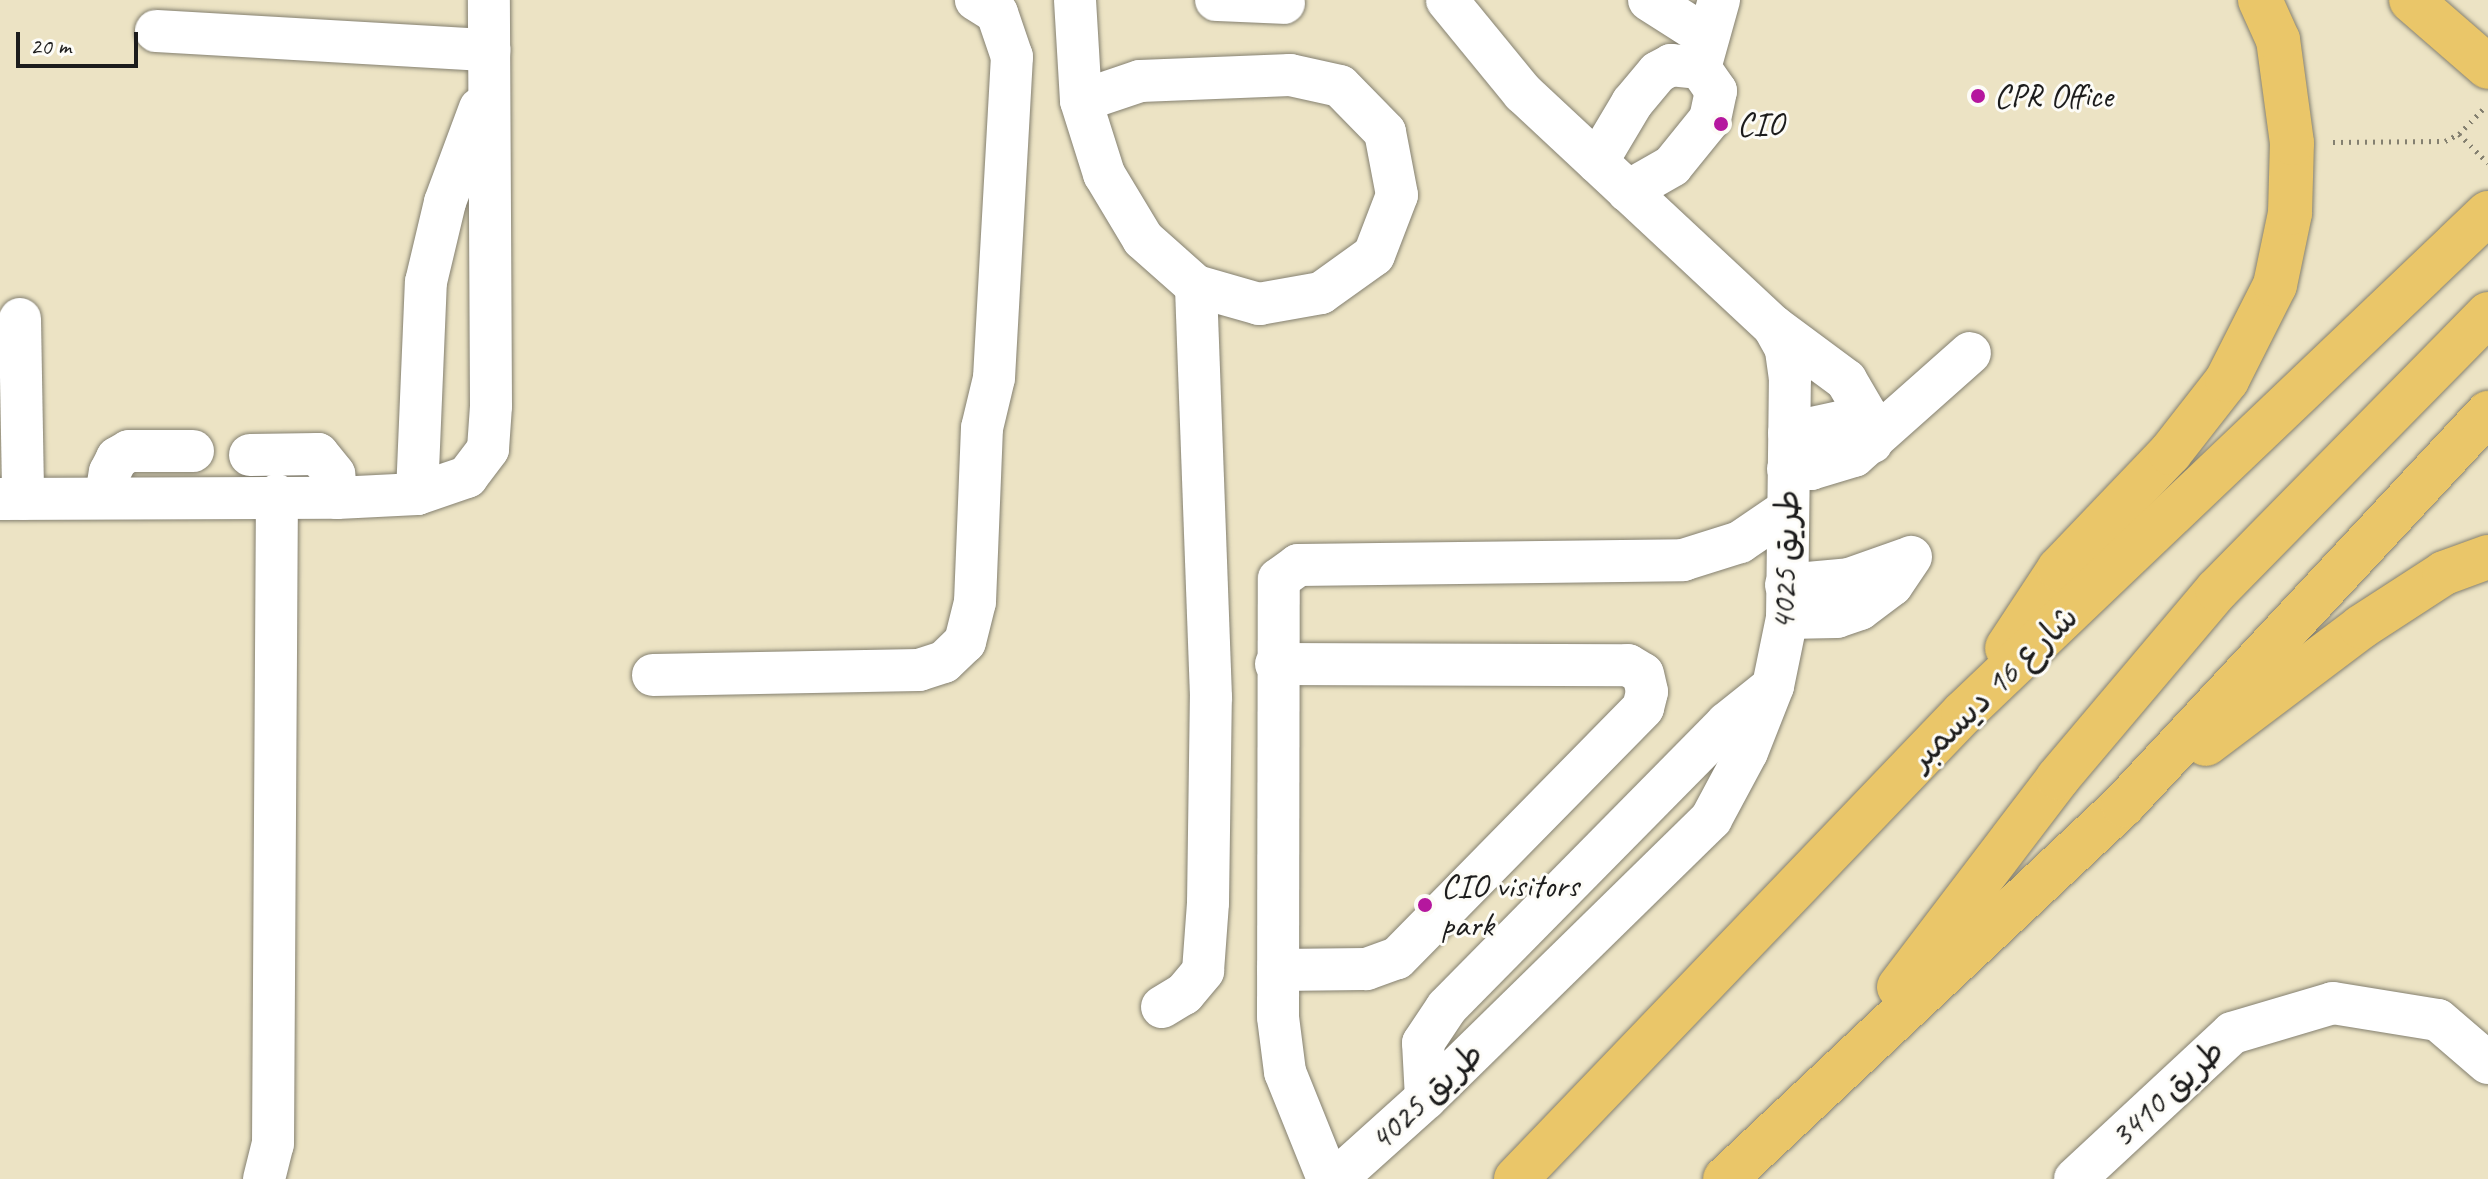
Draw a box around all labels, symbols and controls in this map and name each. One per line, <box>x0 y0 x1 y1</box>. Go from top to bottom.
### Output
scale bar <box>20 16 142 66</box>
text: 20 m <box>30 31 71 61</box>
place label: CPR Office <box>1994 76 2112 116</box>
marker: CPR Office <box>1969 87 1987 105</box>
place label: CIO <box>1737 104 1784 144</box>
marker: CIO <box>1712 115 1730 133</box>
street label: طريق 4025 <box>1762 489 1808 631</box>
street label: شارع 16 ديسمبر <box>1900 596 2086 778</box>
place label: CIO visitors park <box>1441 865 1579 944</box>
marker: CIO visitors park <box>1416 896 1434 914</box>
street label: طريق 3410 <box>2102 1030 2232 1156</box>
street label: طريق 4025 <box>1361 1033 1491 1159</box>

